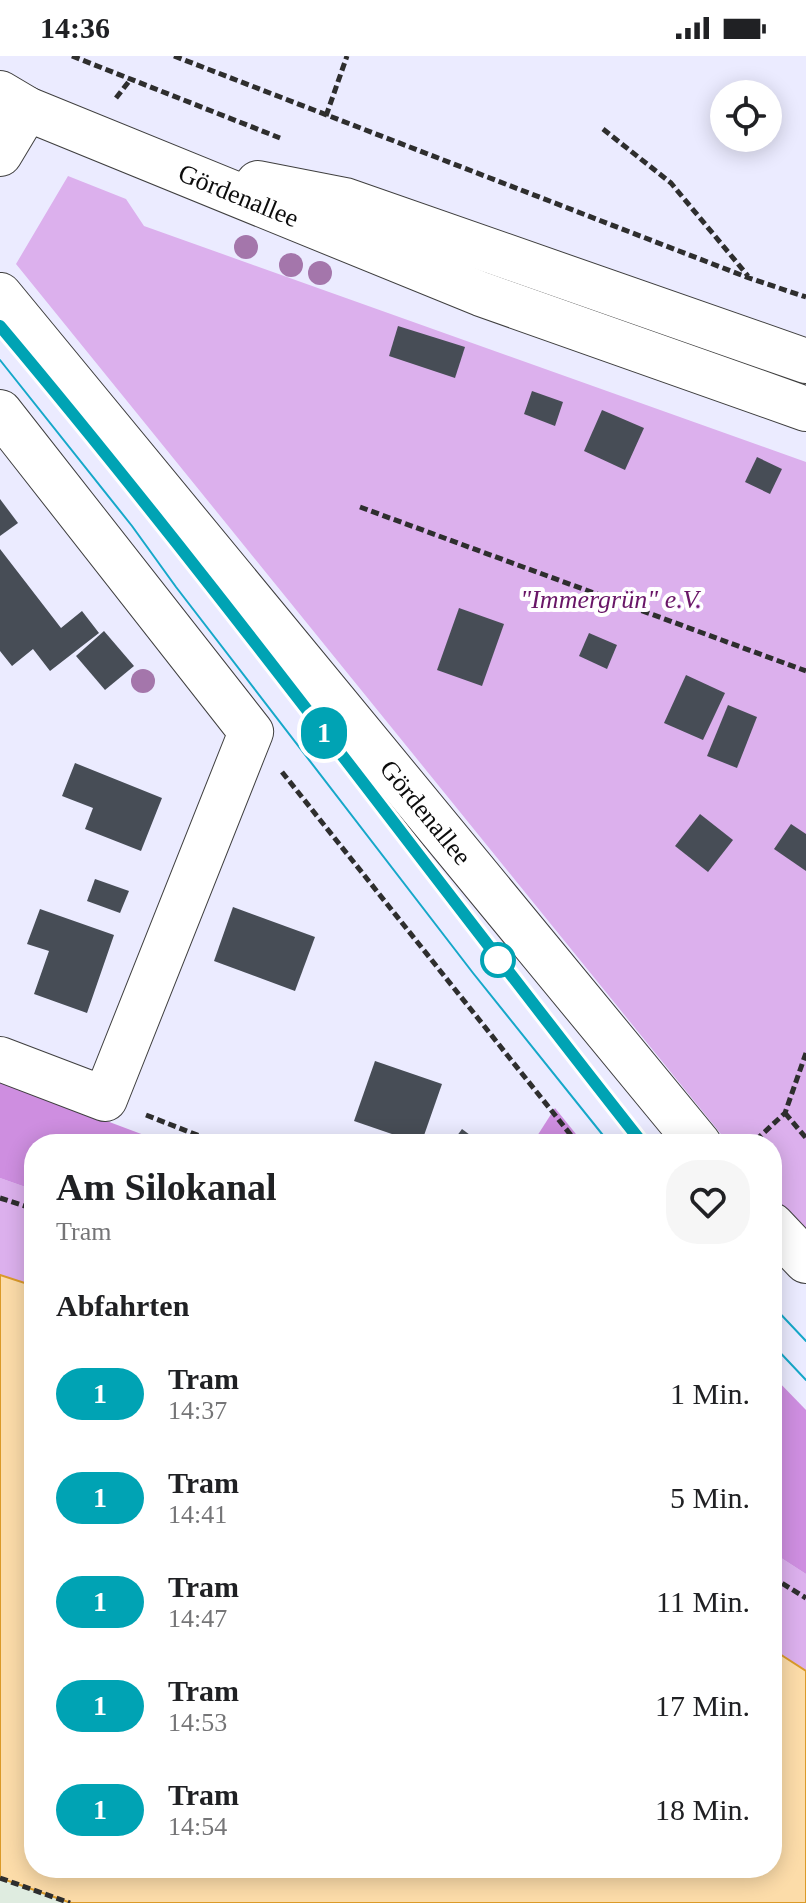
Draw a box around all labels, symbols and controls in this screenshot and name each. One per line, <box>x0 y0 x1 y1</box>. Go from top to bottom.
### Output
text: 14:36 <box>40 11 110 44</box>
map controls <box>710 80 782 152</box>
button: locate <box>710 80 782 152</box>
street label: Gördenallee <box>174 158 303 233</box>
park label: "Immergrün" e.V. <box>520 585 702 614</box>
line badge: 1 <box>298 707 350 759</box>
text: 1 <box>317 717 331 748</box>
street label: Gördenallee <box>374 754 477 871</box>
unlabelled marker <box>481 943 515 977</box>
button: heart <box>666 1160 750 1244</box>
text: Am Silokanal <box>56 1166 277 1208</box>
text: Tram <box>56 1217 111 1246</box>
text: Abfahrten <box>56 1289 189 1322</box>
text: Tram <box>168 1362 239 1395</box>
text: 1 Min. <box>670 1377 750 1410</box>
text: 1 <box>93 1378 107 1409</box>
text: 14:37 <box>168 1396 227 1425</box>
text: Tram <box>168 1466 239 1499</box>
text: 5 Min. <box>670 1481 750 1514</box>
text: 1 <box>93 1482 107 1513</box>
text: 14:41 <box>168 1500 227 1529</box>
text: Tram <box>168 1570 239 1603</box>
text: 11 Min. <box>656 1585 750 1618</box>
text: 1 <box>93 1586 107 1617</box>
text: 14:47 <box>168 1604 227 1633</box>
text: Tram <box>168 1674 239 1707</box>
text: 17 Min. <box>655 1689 750 1722</box>
text: 1 <box>93 1690 107 1721</box>
text: 14:53 <box>168 1708 227 1737</box>
text: Tram <box>168 1778 239 1811</box>
text: 18 Min. <box>655 1793 750 1826</box>
text: 1 <box>93 1794 107 1825</box>
text: 14:54 <box>168 1812 227 1841</box>

